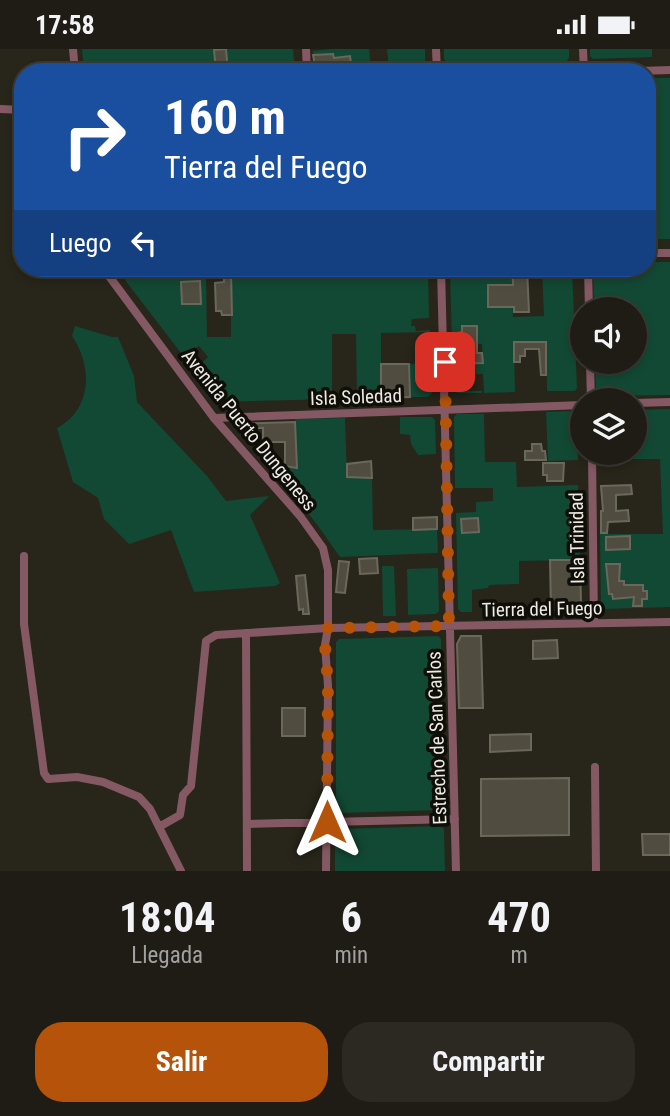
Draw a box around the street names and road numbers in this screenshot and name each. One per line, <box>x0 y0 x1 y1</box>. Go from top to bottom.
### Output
street label: Avenida Puerto Dungeness <box>177 345 321 515</box>
street label: Isla Soledad <box>310 384 402 410</box>
street label: Isla Trinidad <box>565 492 589 584</box>
street label: Tierra del Fuego <box>481 596 603 622</box>
street label: Estrecho de San Carlos <box>422 651 452 825</box>

